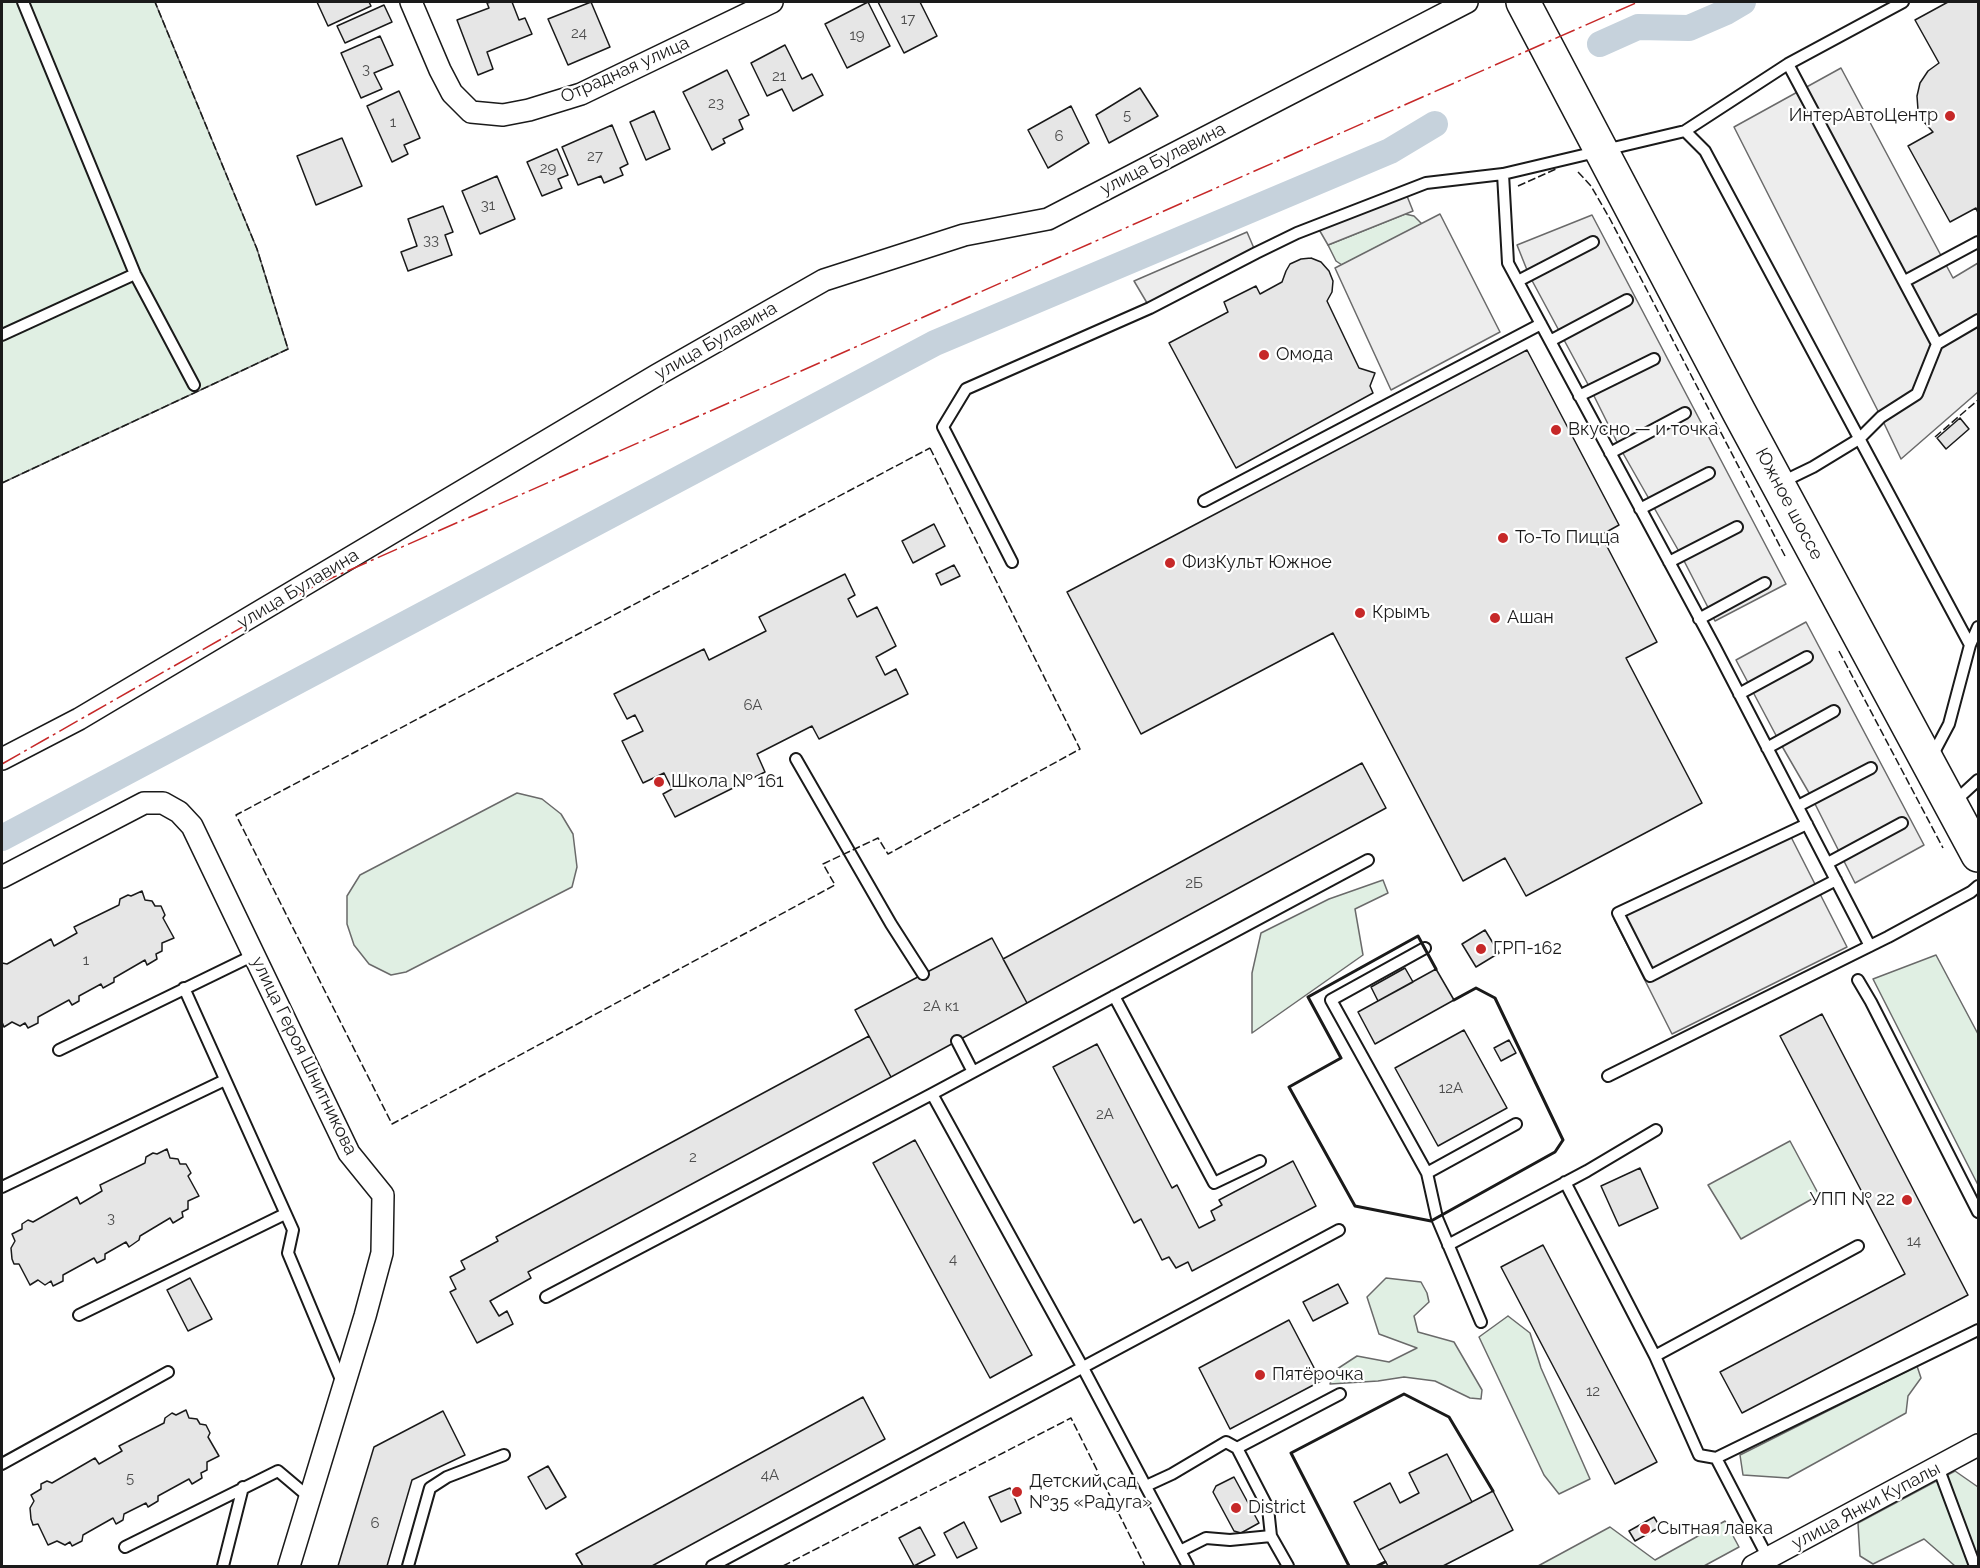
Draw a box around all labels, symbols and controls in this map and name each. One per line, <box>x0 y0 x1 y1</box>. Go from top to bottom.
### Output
house number: 17 <box>901 10 915 28</box>
house number: 24 <box>571 24 587 42</box>
house number: 19 <box>849 26 865 44</box>
street label: Отрадная улица <box>557 32 693 108</box>
house number: 3 <box>362 60 370 78</box>
house number: 21 <box>772 67 786 85</box>
house number: 23 <box>708 94 724 112</box>
place label: ИнтерАвтоЦентр <box>1789 105 1938 127</box>
house number: 5 <box>1123 106 1131 124</box>
marker: ИнтерАвтоЦентр <box>1943 109 1957 123</box>
house number: 1 <box>390 113 396 131</box>
street label: улица Булавина <box>1097 118 1229 200</box>
house number: 6 <box>1054 127 1064 145</box>
house number: 27 <box>587 147 603 165</box>
house number: 29 <box>540 159 556 177</box>
house number: 31 <box>481 196 495 214</box>
house number: 33 <box>423 231 439 249</box>
street label: улица Булавина <box>651 297 781 385</box>
place label: Омода <box>1276 344 1333 366</box>
marker: Омода <box>1257 348 1271 362</box>
place label: Вкусно — и точка <box>1568 419 1718 441</box>
marker: Вкусно — и точка <box>1549 423 1563 437</box>
street label: Южное шоссе <box>1750 444 1828 564</box>
place label: То-То Пицца <box>1515 527 1620 549</box>
marker: То-То Пицца <box>1496 531 1510 545</box>
street label: улица Булавина <box>233 544 363 634</box>
place label: ФизКульт Южное <box>1182 552 1332 574</box>
marker: ФизКульт Южное <box>1163 556 1177 570</box>
place label: Крымъ <box>1372 602 1430 624</box>
marker: Крымъ <box>1353 606 1367 620</box>
place label: Ашан <box>1507 607 1554 629</box>
marker: Ашан <box>1488 611 1502 625</box>
house number: 6А <box>744 696 762 714</box>
place label: Школа № 161 <box>671 771 784 793</box>
marker: Школа № 161 <box>652 775 666 789</box>
house number: 2Б <box>1185 874 1203 892</box>
place label: ГРП-162 <box>1493 938 1562 960</box>
marker: ГРП-162 <box>1474 942 1488 956</box>
house number: 1 <box>83 951 89 969</box>
street label: улица Героя Шнитникова <box>246 953 362 1159</box>
house number: 2А к1 <box>923 997 959 1015</box>
house number: 12А <box>1439 1079 1463 1097</box>
house number: 2А <box>1096 1105 1114 1123</box>
house number: 2 <box>689 1148 697 1166</box>
place label: УПП № 22 <box>1810 1189 1895 1211</box>
marker: УПП № 22 <box>1900 1193 1914 1207</box>
house number: 3 <box>107 1209 115 1227</box>
house number: 14 <box>1907 1232 1921 1250</box>
house number: 4 <box>949 1250 957 1268</box>
place label: Пятёрочка <box>1272 1364 1364 1386</box>
marker: Пятёрочка <box>1253 1368 1267 1382</box>
house number: 12 <box>1586 1382 1600 1400</box>
street label: улица Янки Купалы <box>1788 1458 1944 1554</box>
house number: 4А <box>761 1466 779 1484</box>
house number: 5 <box>126 1469 134 1487</box>
place label: Детский сад №35 «Радуга» <box>1029 1471 1152 1514</box>
marker: Детский сад №35 «Радуга» <box>1010 1485 1024 1499</box>
place label: District <box>1248 1497 1306 1519</box>
marker: District <box>1229 1501 1243 1515</box>
house number: 6 <box>370 1514 380 1532</box>
place label: Сытная лавка <box>1657 1518 1773 1540</box>
marker: Сытная лавка <box>1638 1522 1652 1536</box>

